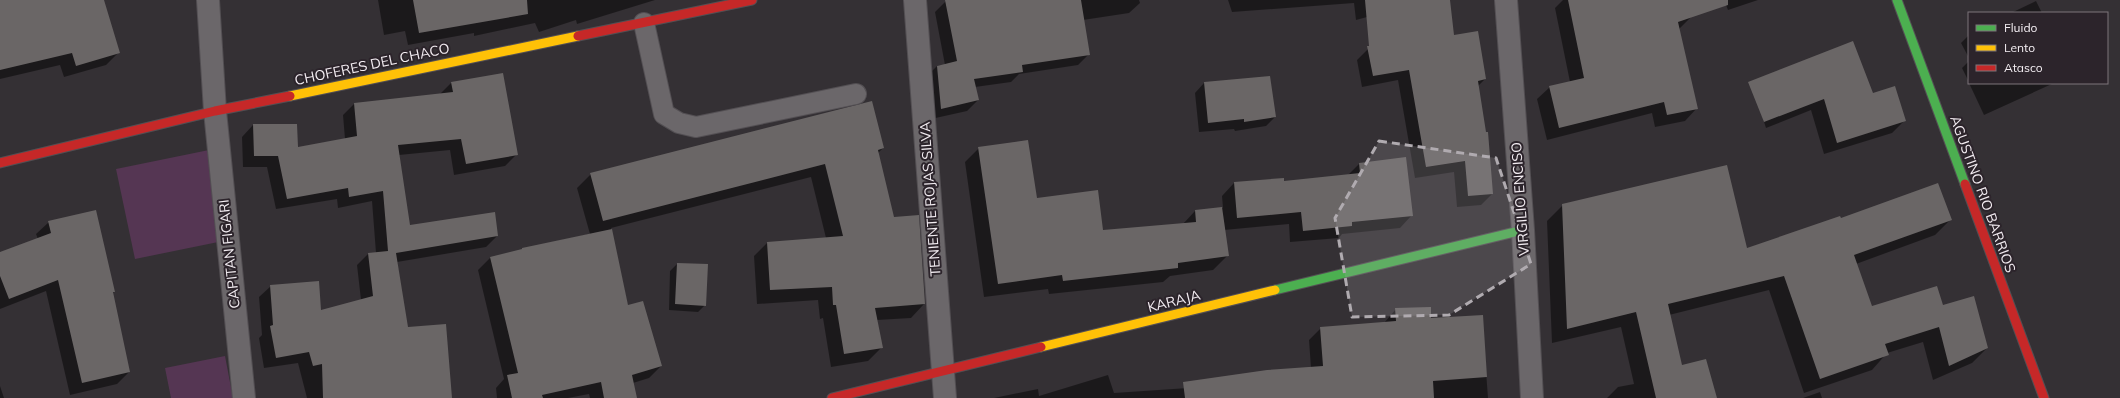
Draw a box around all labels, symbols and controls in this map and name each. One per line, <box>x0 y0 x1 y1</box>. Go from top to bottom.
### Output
legend <box>1968 12 2108 84</box>
text: Fluido <box>2004 20 2038 35</box>
street label: CHOFERES DEL CHACO <box>293 39 451 89</box>
text: Lento <box>2004 40 2035 55</box>
text: Atasco <box>2004 60 2043 75</box>
street label: AGUSTINO RIO BARRIOS <box>1946 113 2020 275</box>
street label: TENIENTE ROJAS SILVA <box>916 120 944 277</box>
street label: VIRGILIO ENCISO <box>1507 142 1533 256</box>
street label: CAPITAN FIGARI <box>214 199 244 309</box>
street label: KARAJA <box>1146 286 1203 316</box>

